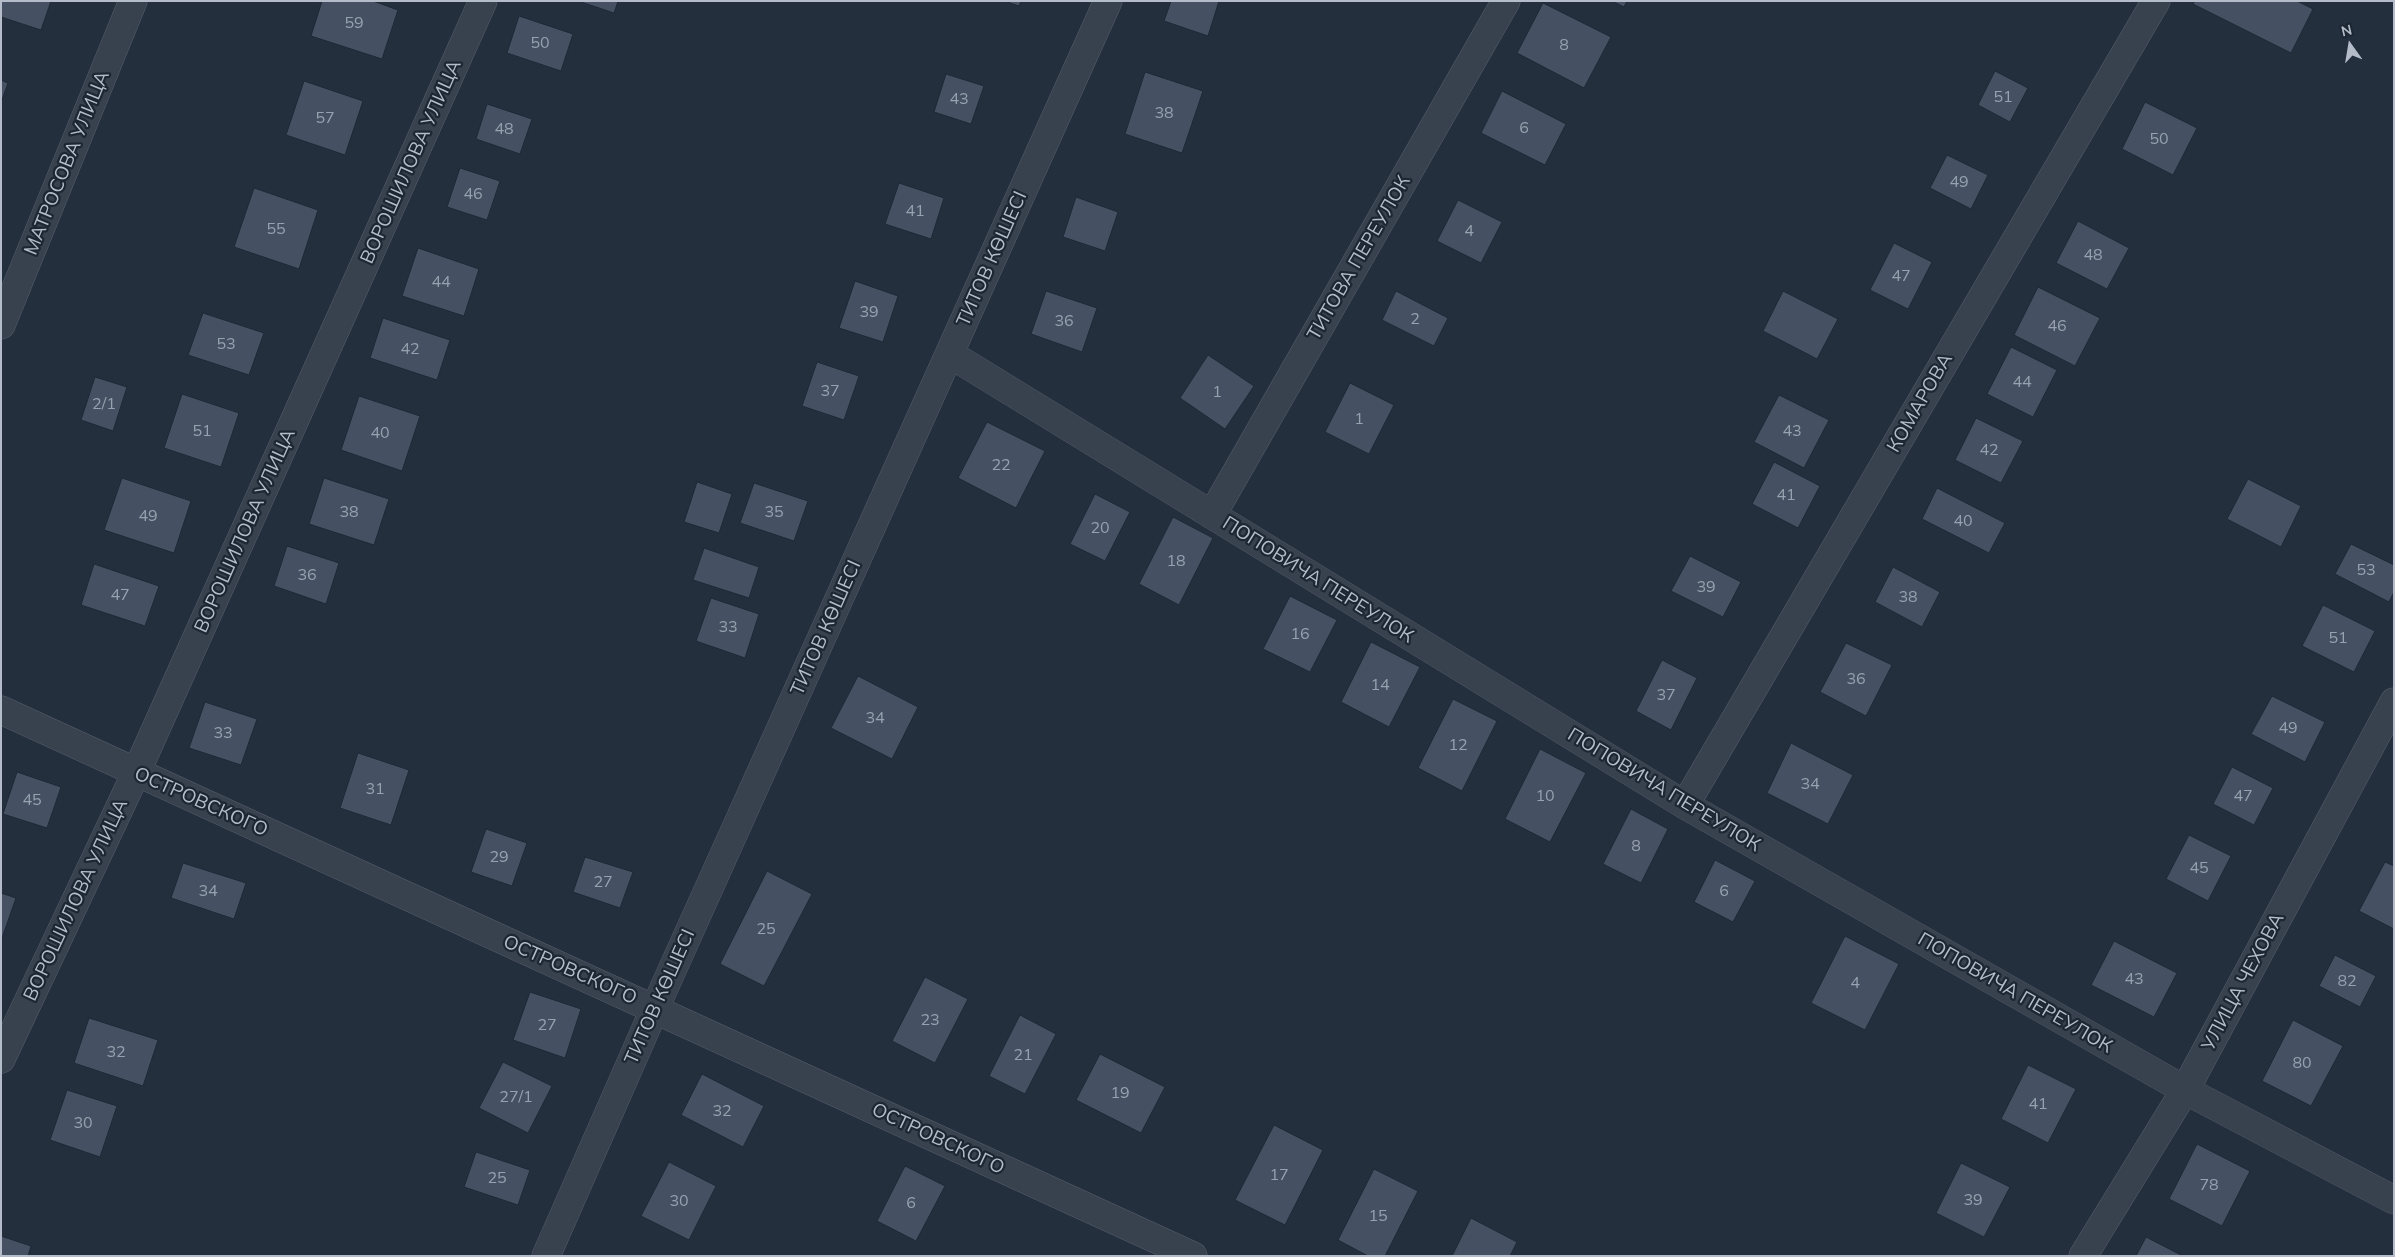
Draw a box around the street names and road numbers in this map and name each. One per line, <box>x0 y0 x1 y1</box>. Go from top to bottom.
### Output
street label: ВОРОШИЛОВА УЛИЦА <box>356 57 466 267</box>
street label: МАТРОСОВА УЛИЦА <box>20 68 114 258</box>
street label: ТИТОВА ПЕРЕУЛОК <box>1303 172 1415 344</box>
street label: ТИТОВ КӨШЕСІ <box>952 188 1032 330</box>
street label: КОМАРОВА <box>1882 349 1958 457</box>
street label: ВОРОШИЛОВА УЛИЦА <box>190 426 300 636</box>
street label: ПОПОВИЧА ПЕРЕУЛОК <box>1218 512 1418 648</box>
street label: ТИТОВ КӨШЕСІ <box>786 557 866 699</box>
street label: ПОПОВИЧА ПЕРЕУЛОК <box>1563 723 1765 857</box>
street label: ОСТРОВСКОГО <box>131 762 271 842</box>
street label: ВОРОШИЛОВА УЛИЦА <box>19 795 133 1005</box>
street label: УЛИЦА ЧЕХОВА <box>2197 909 2289 1055</box>
street label: ТИТОВ КӨШЕСІ <box>620 926 700 1068</box>
street label: ПОПОВИЧА ПЕРЕУЛОК <box>1914 928 2116 1058</box>
street label: ОСТРОВСКОГО <box>500 930 640 1010</box>
street label: ОСТРОВСКОГО <box>868 1098 1008 1180</box>

